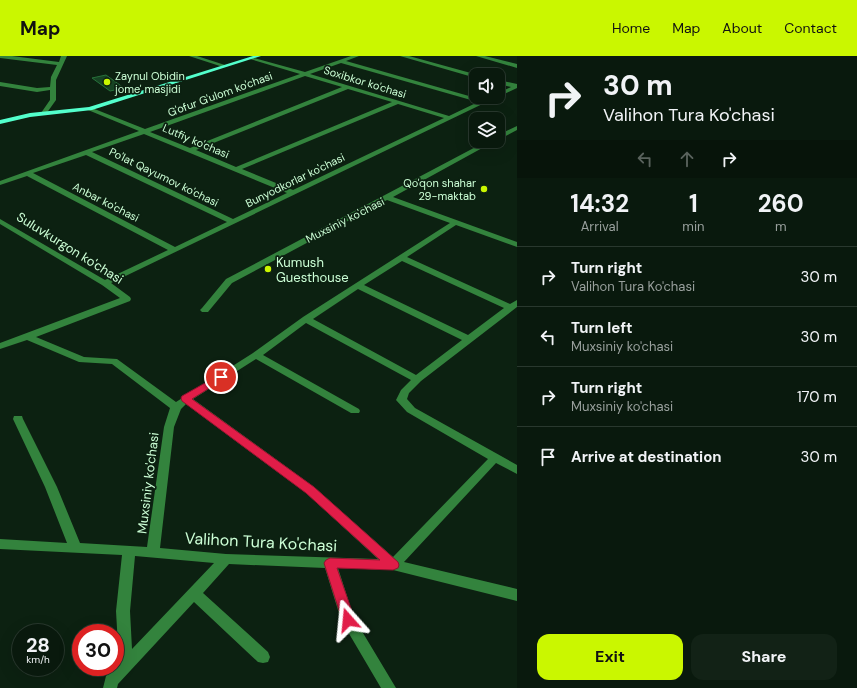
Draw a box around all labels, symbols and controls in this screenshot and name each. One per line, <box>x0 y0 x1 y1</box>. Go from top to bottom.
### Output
text: Map <box>20 16 60 41</box>
text: Home <box>612 19 650 37</box>
text: Map <box>672 19 700 37</box>
text: About <box>722 19 762 37</box>
text: Contact <box>784 19 837 37</box>
street label: Soxibkor ko'chasi <box>322 63 408 101</box>
text: 30 m <box>603 67 673 104</box>
map controls <box>469 68 505 148</box>
button: sound <box>469 68 505 104</box>
place label: Zaynul Obidin jome' masjidi <box>114 69 185 96</box>
street label: G'ofur G'ulom ko'chasi <box>166 69 274 119</box>
icon: right <box>537 72 589 124</box>
marker: Zaynul Obidin jome' masjidi <box>102 77 112 87</box>
text: Valihon Tura Ko'chasi <box>603 103 775 127</box>
button: layers <box>469 112 505 148</box>
street label: Lutfiy ko'chasi <box>161 121 231 161</box>
street label: Po'lat Qayumov ko'chasi <box>107 144 221 210</box>
icon: left <box>634 148 656 170</box>
icon: ahead <box>676 148 698 170</box>
icon: right <box>718 148 740 170</box>
street label: Bunyodkorlar ko'chasi <box>243 150 347 210</box>
place label: Qo'qon shahar 29-maktab <box>403 176 476 203</box>
street label: Anbar ko'chasi <box>70 179 142 225</box>
marker: Qo'qon shahar 29-maktab <box>479 184 489 194</box>
text: 14:32 <box>570 188 629 219</box>
text: 1 <box>689 188 698 219</box>
text: 260 <box>758 188 804 219</box>
street label: Muxsiniy ko'chasi <box>303 194 387 246</box>
street label: Suluvkurgon ko'chasi <box>13 208 127 288</box>
text: Arrival <box>581 218 619 235</box>
text: min <box>682 218 704 235</box>
text: m <box>775 218 787 235</box>
place label: Kumush Guesthouse <box>276 254 349 286</box>
text: Turn right <box>571 258 642 278</box>
marker: Kumush Guesthouse <box>263 264 273 274</box>
icon: right <box>537 266 559 288</box>
text: 30 m <box>801 267 837 287</box>
text: Valihon Tura Ko'chasi <box>571 278 695 295</box>
text: Turn left <box>571 318 632 338</box>
icon: left <box>537 326 559 348</box>
text: 30 m <box>801 327 837 347</box>
text: Muxsiniy ko'chasi <box>571 338 673 355</box>
pin <box>204 360 238 394</box>
icon: arrive <box>210 366 232 388</box>
text: Turn right <box>571 378 642 398</box>
icon: right <box>537 386 559 408</box>
text: 170 m <box>797 387 837 407</box>
text: Muxsiniy ko'chasi <box>571 398 673 415</box>
street label: Muxsiniy ko'chasi <box>133 431 163 535</box>
icon: arrive <box>537 446 559 468</box>
text: Arrive at destination <box>571 447 722 467</box>
text: 30 m <box>801 447 837 467</box>
street label: Valihon Tura Ko'chasi <box>184 528 338 556</box>
position arrow <box>327 599 369 641</box>
speed limit sign: 30 <box>72 624 124 676</box>
text: 28 <box>26 632 50 658</box>
button: Exit <box>537 634 683 680</box>
button: Share <box>691 634 837 680</box>
text: km/h <box>26 653 50 666</box>

